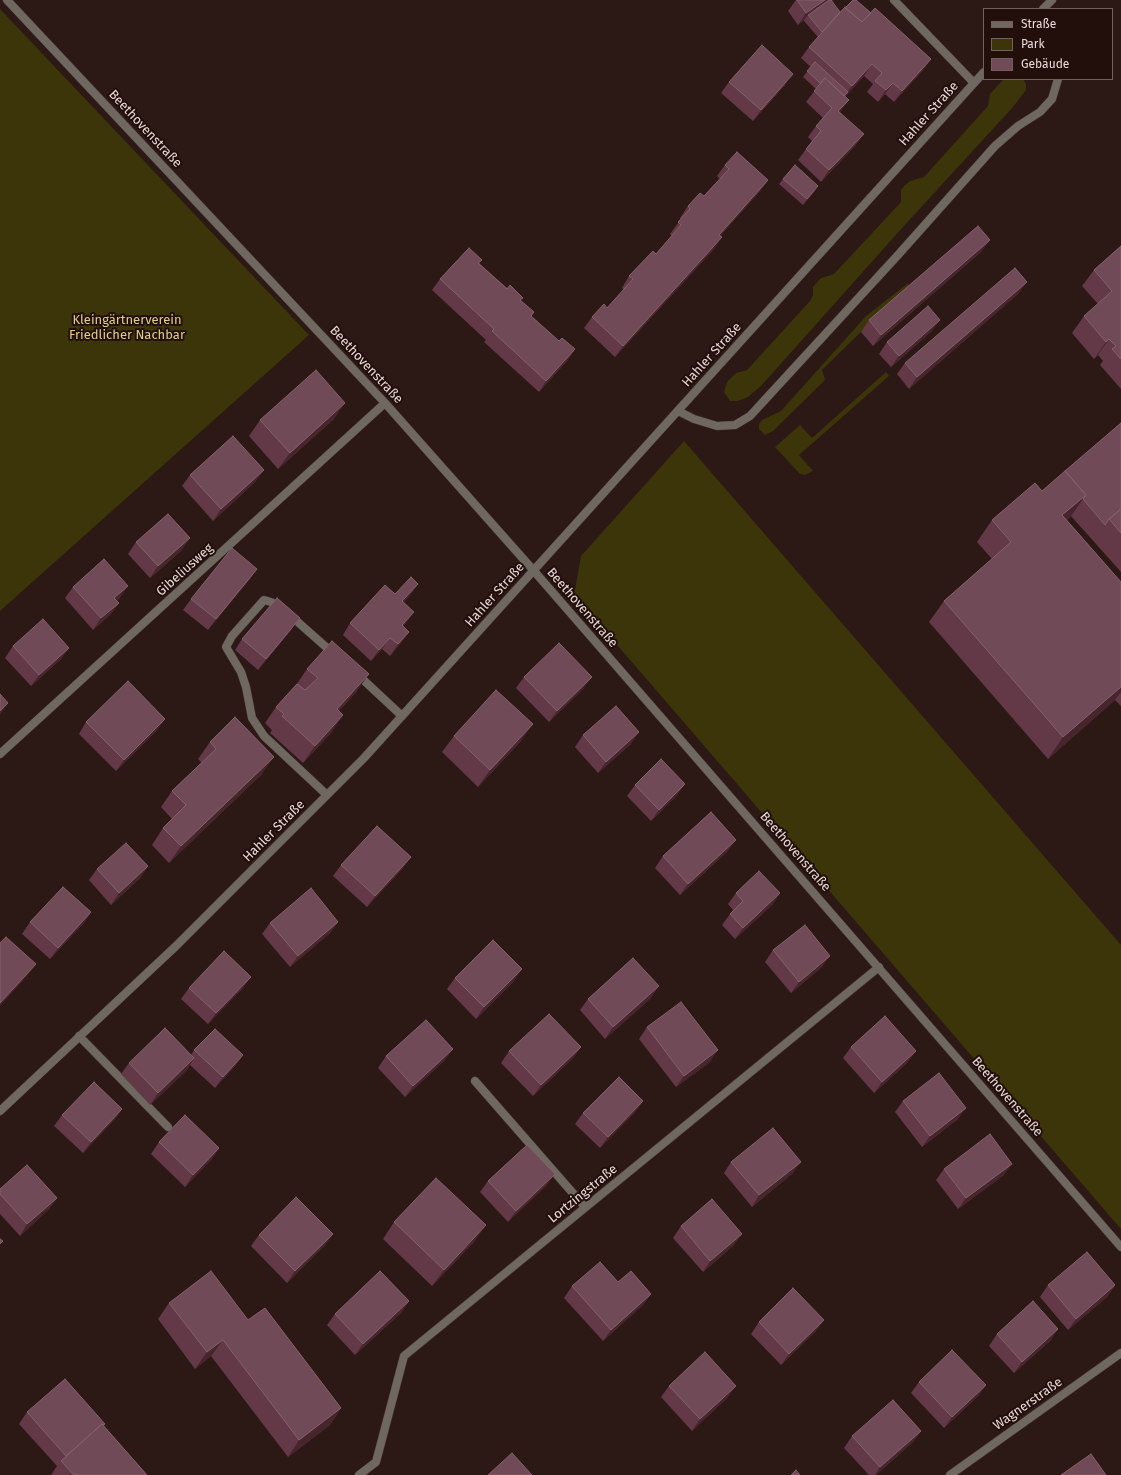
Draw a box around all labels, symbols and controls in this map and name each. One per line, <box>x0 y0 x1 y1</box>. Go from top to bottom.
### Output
legend <box>983 8 1113 80</box>
text: Straße <box>1021 17 1056 31</box>
text: Park <box>1021 37 1045 51</box>
text: Gebäude <box>1021 57 1069 71</box>
street label: Hahler Straße <box>896 79 962 149</box>
street label: Beethovenstraße <box>105 87 185 171</box>
park label: Kleingärtnerverein Friedlicher Nachbar <box>69 312 185 343</box>
street label: Hahler Straße <box>679 320 745 390</box>
street label: Beethovenstraße <box>326 323 406 407</box>
street label: Gibeliusweg <box>153 540 217 600</box>
street label: Hahler Straße <box>462 560 528 630</box>
street label: Beethovenstraße <box>543 565 621 651</box>
street label: Hahler Straße <box>240 797 308 865</box>
street label: Beethovenstraße <box>756 809 834 895</box>
street label: Beethovenstraße <box>968 1054 1046 1140</box>
street label: Lortzingstraße <box>545 1161 621 1227</box>
street label: Wagnerstraße <box>990 1374 1066 1434</box>

